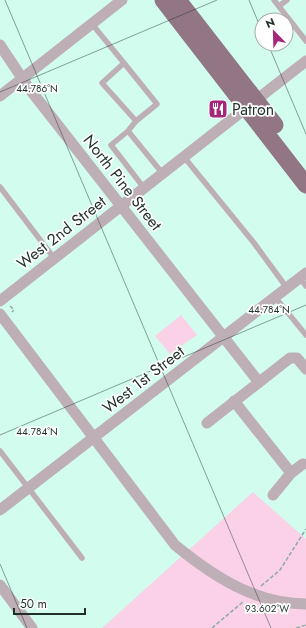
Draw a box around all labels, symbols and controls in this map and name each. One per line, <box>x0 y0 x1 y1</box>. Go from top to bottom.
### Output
north arrow <box>254 12 294 52</box>
text: N <box>263 14 277 32</box>
text: 44.786°N <box>16 81 58 96</box>
restaurant icon: Patron <box>207 98 229 120</box>
place label: Patron <box>232 98 274 121</box>
street label: North Pine Street <box>78 129 168 235</box>
street label: West 2nd Street <box>12 190 111 275</box>
text: 44.784°N <box>248 302 290 317</box>
street label: West 1st Street <box>97 340 189 419</box>
text: 44.784°N <box>16 424 58 439</box>
scale bar <box>14 590 85 616</box>
text: 50 m <box>20 595 47 613</box>
text: 93.602°W <box>245 601 289 616</box>

